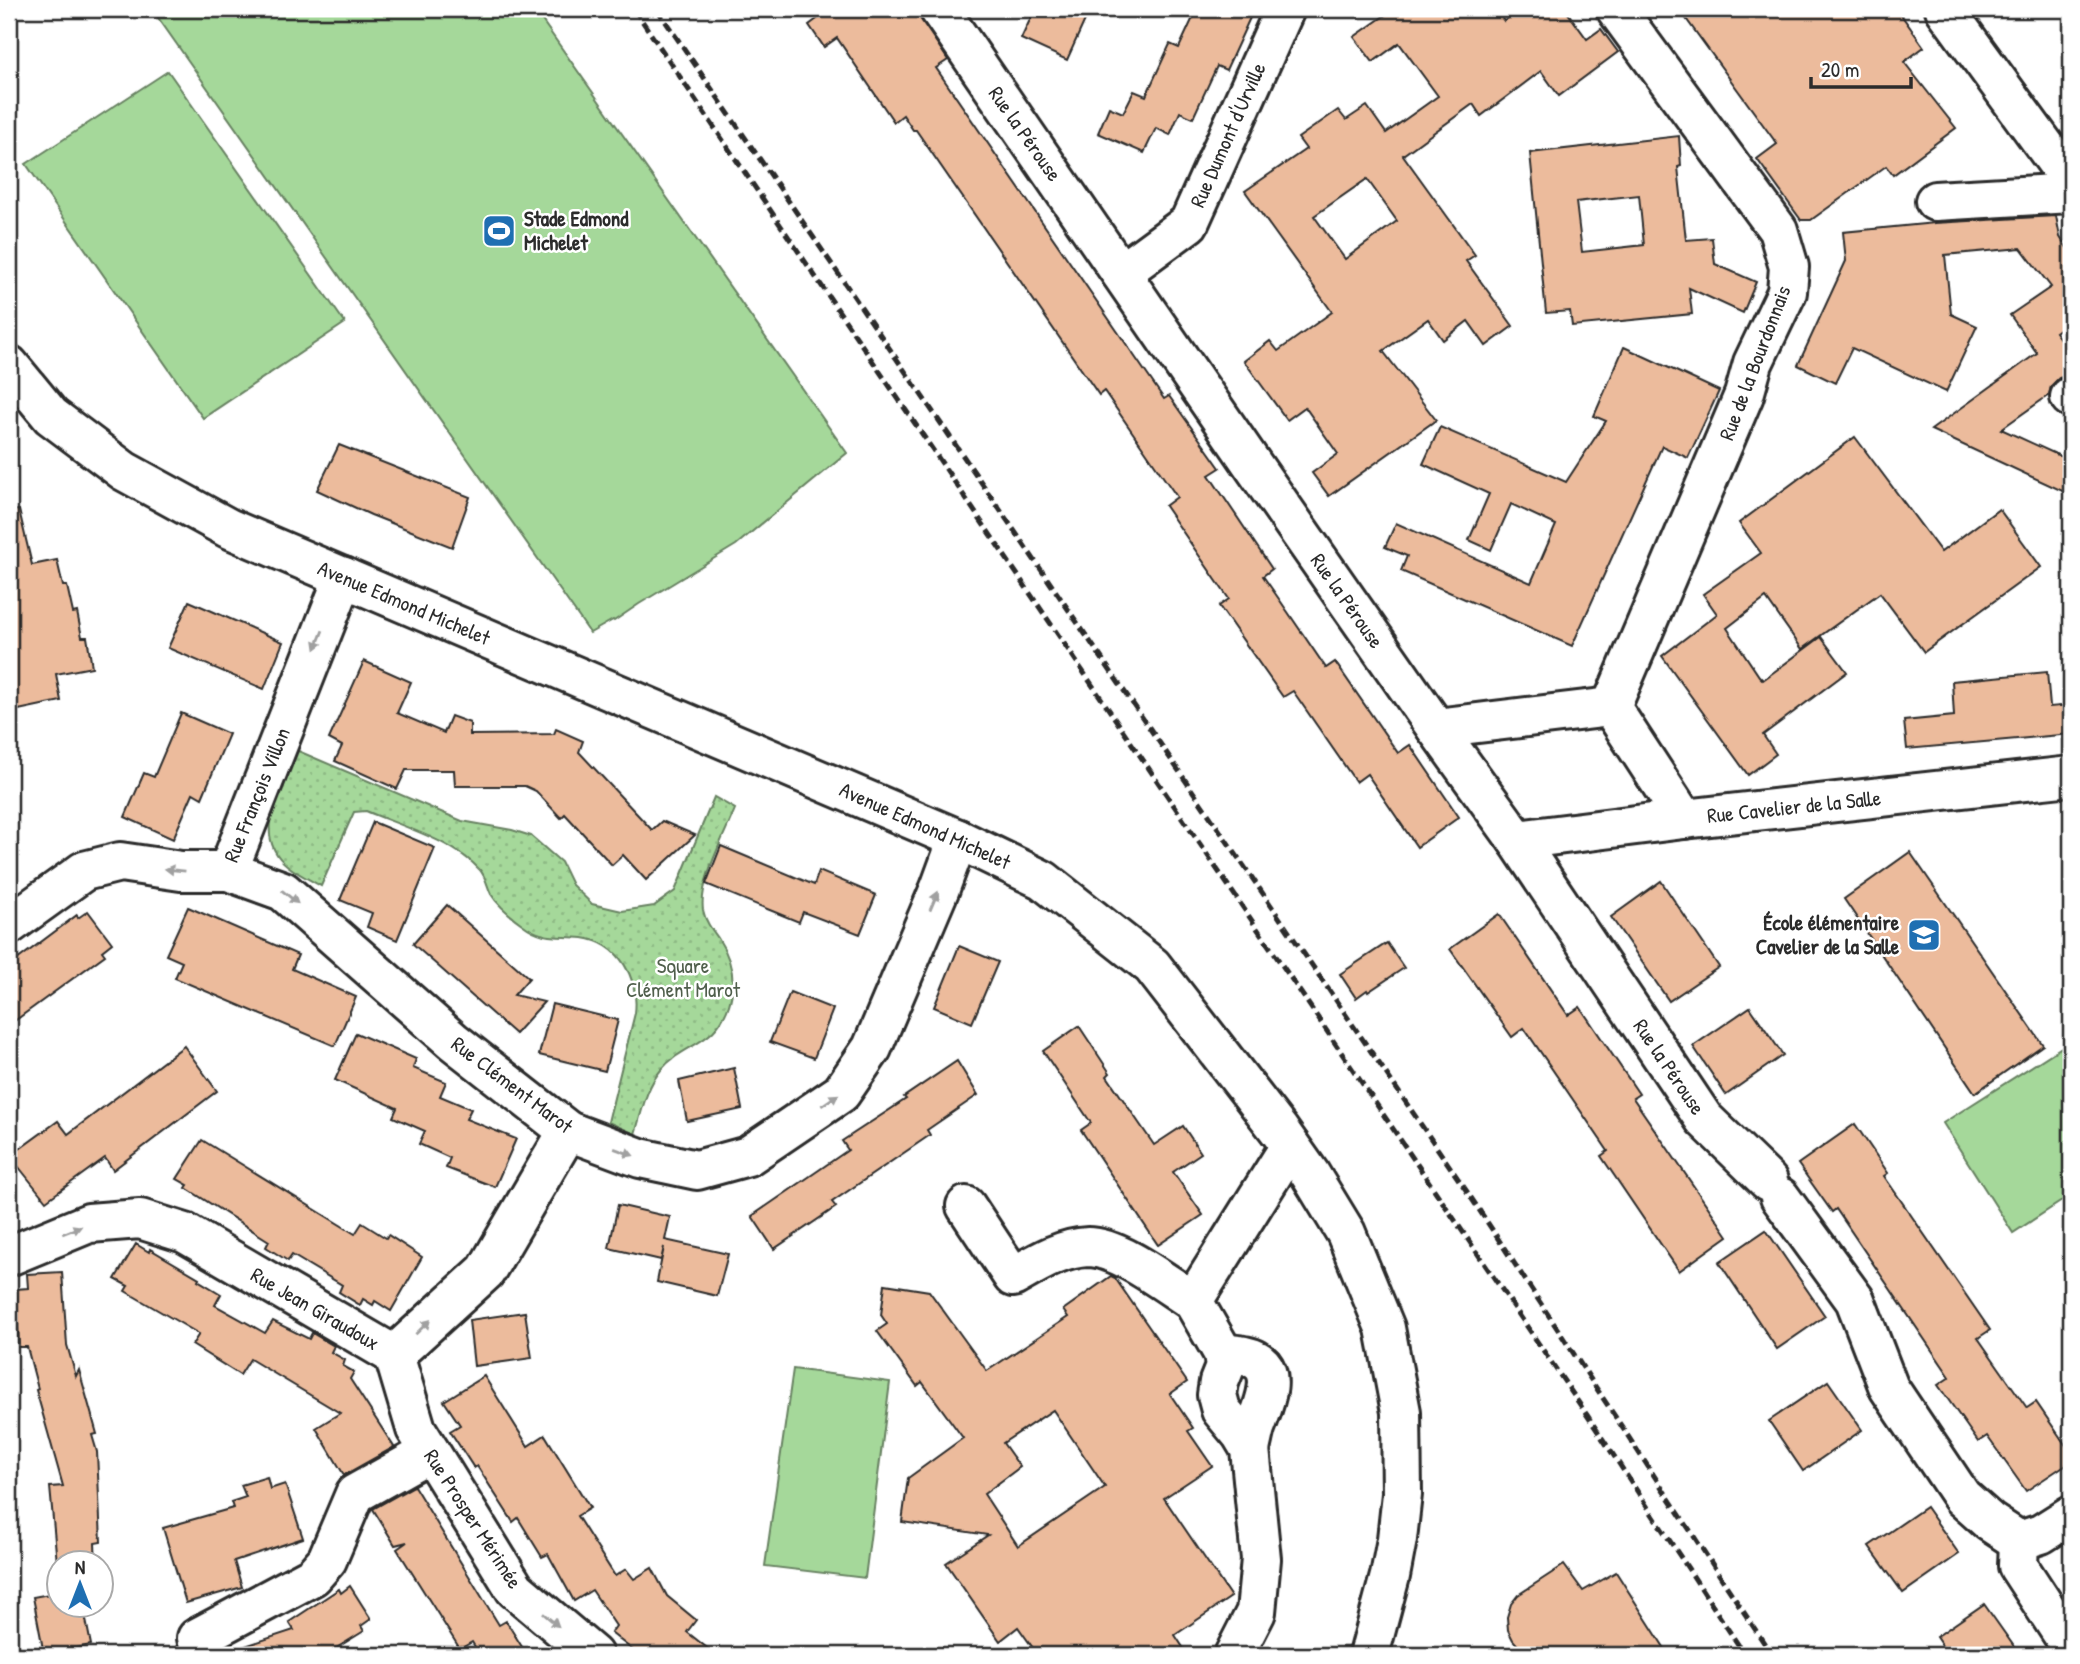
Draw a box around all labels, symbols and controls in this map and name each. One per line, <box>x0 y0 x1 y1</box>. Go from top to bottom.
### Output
scale bar <box>1811 46 1910 90</box>
text: 20 m <box>1821 55 1859 84</box>
street label: Rue Dumont d'Urville <box>1183 58 1272 212</box>
street label: Rue la Pérouse <box>982 80 1069 187</box>
place label: Stade Edmond Michelet <box>524 204 629 257</box>
sports icon: Stade Edmond Michelet <box>480 212 518 250</box>
street label: Rue de la Bourdonnais <box>1712 281 1797 444</box>
street label: Rue la Pérouse <box>1304 547 1391 654</box>
street label: Avenue Edmond Michelet <box>314 553 495 652</box>
one-way arrow <box>313 630 324 651</box>
street label: Rue François Villon <box>216 723 297 866</box>
street label: Avenue Edmond Michelet <box>835 775 1016 877</box>
street label: Rue Cavelier de la Salle <box>1706 783 1882 830</box>
one-way arrow <box>163 864 185 875</box>
one-way arrow <box>280 890 298 905</box>
one-way arrow <box>929 890 940 911</box>
place label: École élémentaire Cavelier de la Salle <box>1756 908 1900 961</box>
school or university icon: École élémentaire Cavelier de la Salle <box>1905 916 1943 954</box>
park label: Square Clément Marot <box>626 951 741 1004</box>
street label: Rue la Pérouse <box>1627 1013 1712 1120</box>
street label: Rue Clément Marot <box>446 1029 580 1140</box>
one-way arrow <box>821 1094 840 1107</box>
one-way arrow <box>614 1147 635 1158</box>
one-way arrow <box>62 1224 82 1236</box>
street label: Rue Jean Giraudoux <box>246 1260 385 1357</box>
one-way arrow <box>414 1319 431 1335</box>
street label: Rue Prosper Mérimée <box>417 1443 529 1594</box>
north arrow <box>46 1548 116 1618</box>
text: N <box>75 1554 85 1580</box>
one-way arrow <box>543 1612 560 1627</box>

